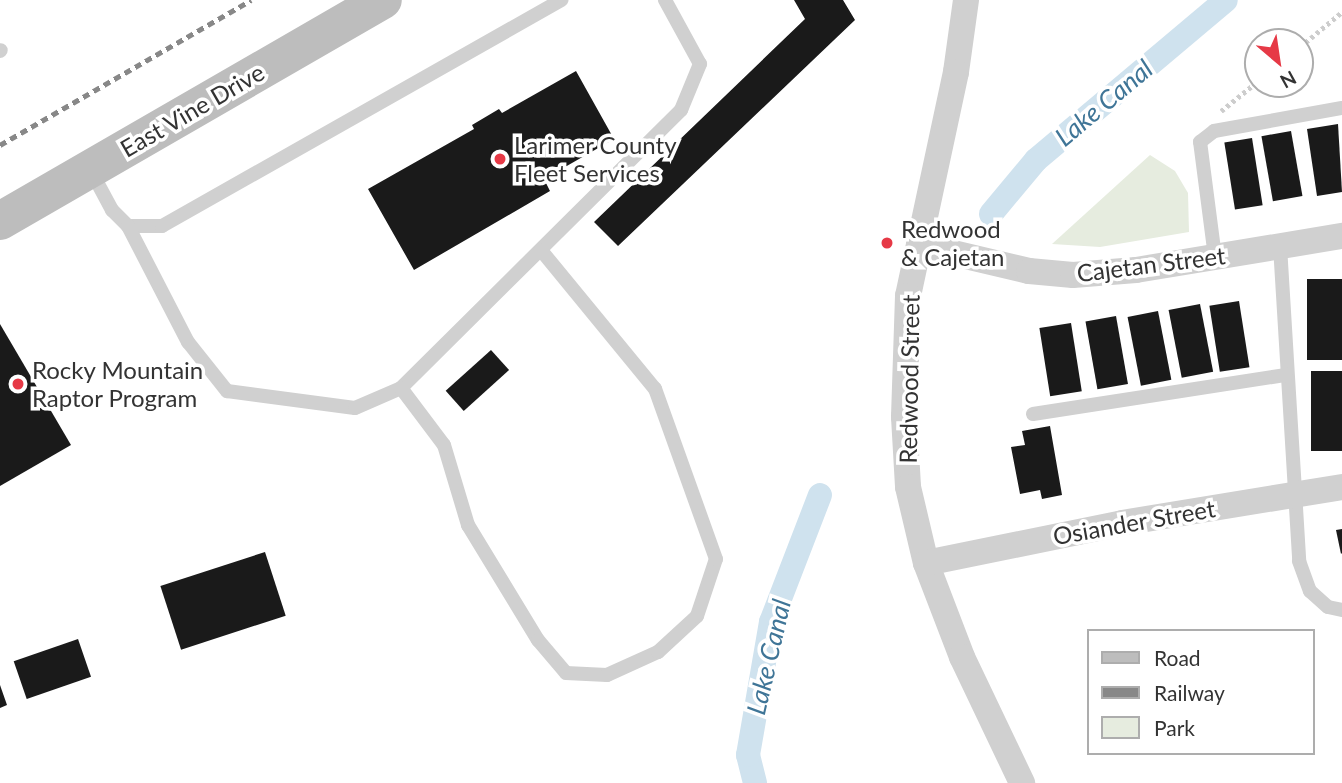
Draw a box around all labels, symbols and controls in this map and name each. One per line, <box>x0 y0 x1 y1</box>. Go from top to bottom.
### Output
north arrow <box>1244 28 1314 98</box>
water label: Lake Canal <box>1049 53 1159 153</box>
street label: East Vine Drive <box>115 57 269 163</box>
text: N <box>1276 66 1300 94</box>
place label: Larimer County Fleet Services <box>514 131 677 187</box>
marker: Larimer County Fleet Services <box>492 151 508 167</box>
place label: Redwood & Cajetan <box>901 215 1004 271</box>
marker: Redwood & Cajetan <box>879 235 895 251</box>
street label: Cajetan Street <box>1075 241 1227 287</box>
street label: Redwood Street <box>893 294 925 464</box>
place label: Rocky Mountain Raptor Program <box>32 356 204 412</box>
marker: Rocky Mountain Raptor Program <box>10 376 26 392</box>
street label: Osiander Street <box>1050 494 1218 550</box>
water label: Lake Canal <box>741 596 797 718</box>
legend <box>1086 629 1314 755</box>
text: Road <box>1154 645 1201 670</box>
text: Railway <box>1154 680 1225 705</box>
text: Park <box>1154 715 1195 740</box>

